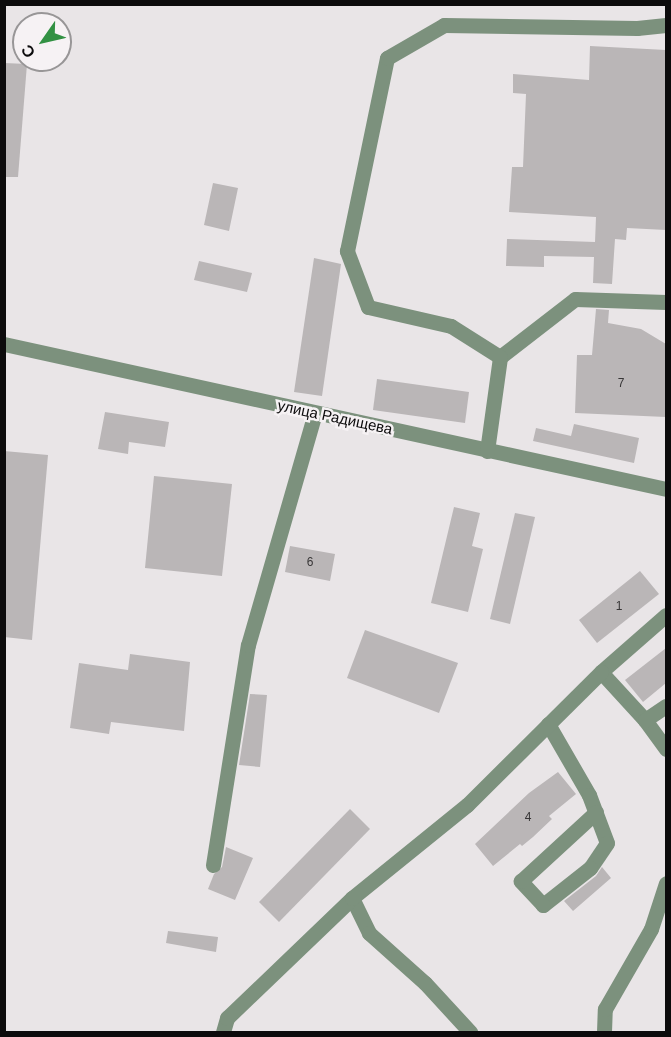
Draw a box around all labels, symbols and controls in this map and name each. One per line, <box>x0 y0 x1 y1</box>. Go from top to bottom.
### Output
north arrow <box>12 12 72 72</box>
text: С <box>18 42 39 61</box>
house number: 7 <box>618 377 624 391</box>
street label: улица Радищева <box>276 396 394 438</box>
house number: 6 <box>307 556 313 570</box>
house number: 1 <box>616 600 622 614</box>
house number: 4 <box>525 811 531 825</box>

